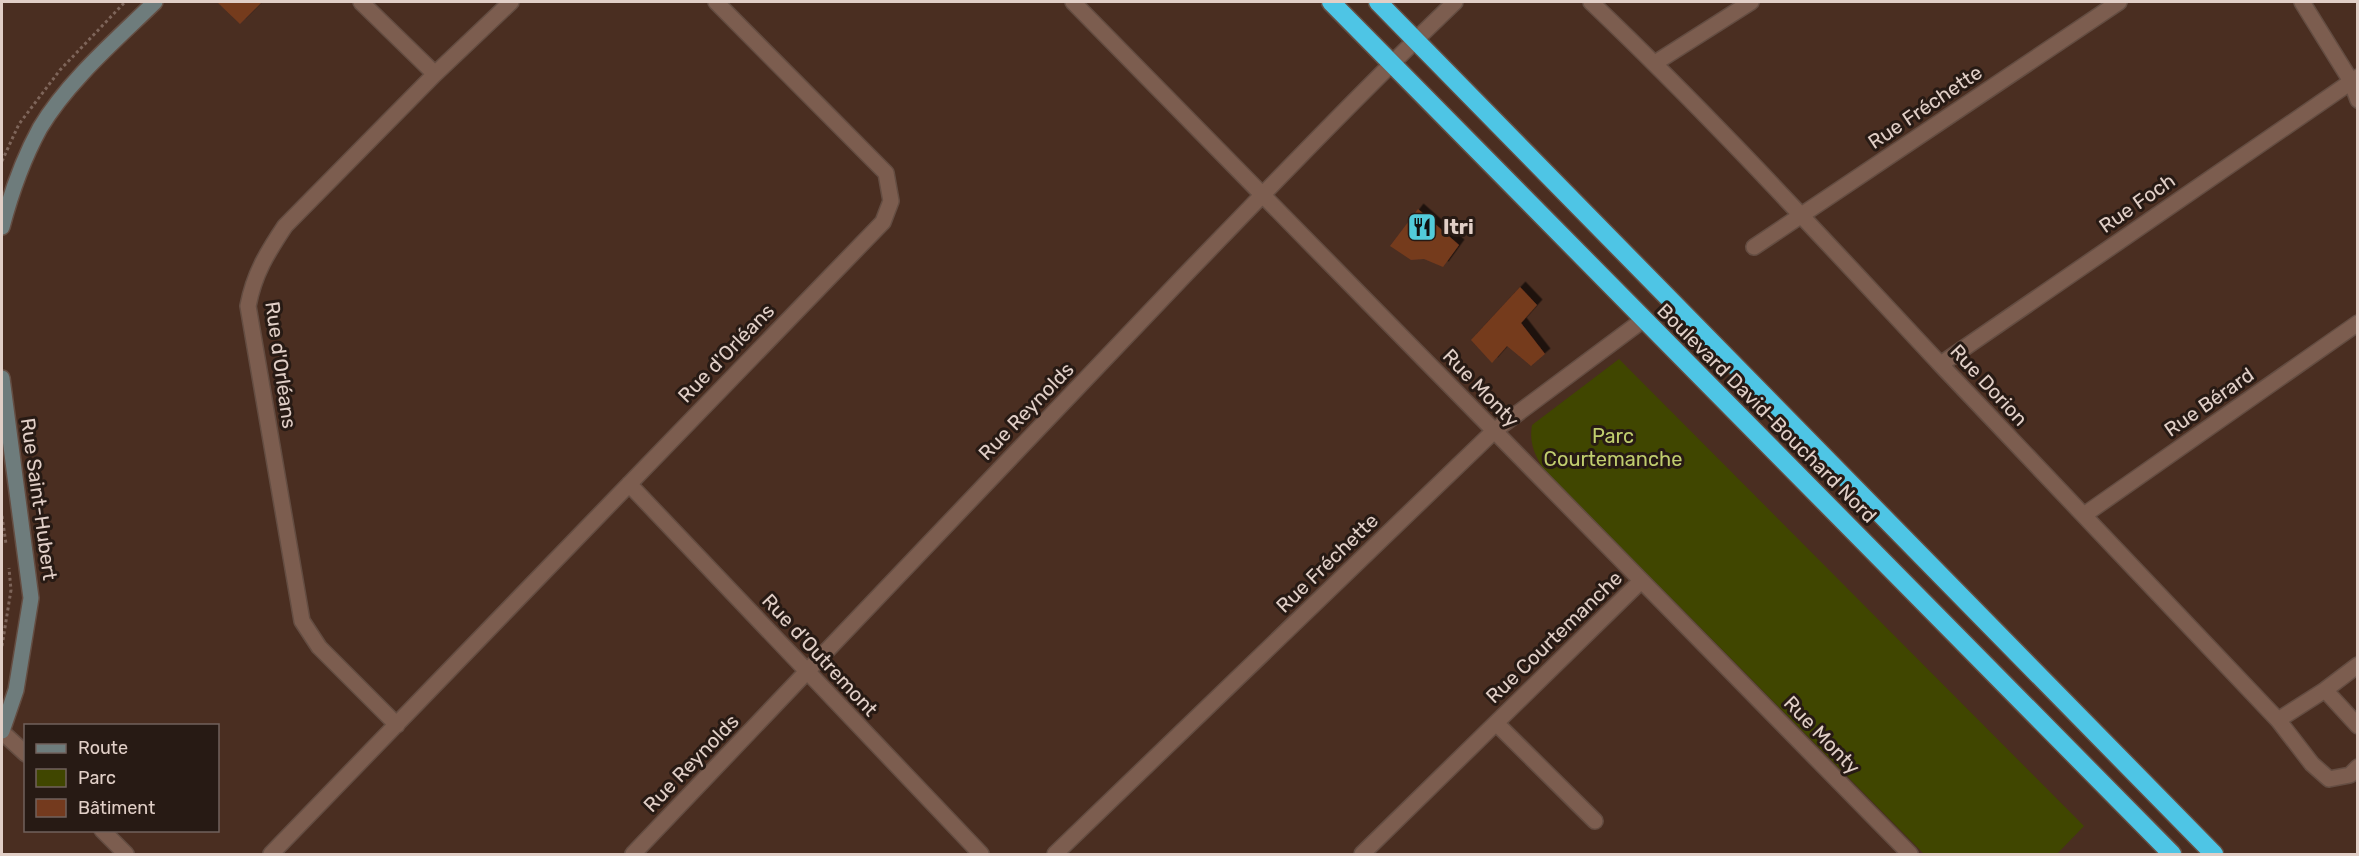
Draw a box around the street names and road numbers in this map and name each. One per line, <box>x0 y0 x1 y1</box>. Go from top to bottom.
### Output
street label: Rue Fréchette <box>1863 60 1987 154</box>
street label: Rue Foch <box>2094 168 2180 238</box>
street label: Boulevard David-Bouchard Nord <box>1652 298 1882 528</box>
street label: Rue d'Orléans <box>673 299 779 407</box>
street label: Rue d'Orléans <box>260 300 302 430</box>
street label: Rue Dorion <box>1945 339 2033 431</box>
street label: Rue Monty <box>1438 344 1524 432</box>
street label: Rue Reynolds <box>973 357 1079 465</box>
street label: Rue Bérard <box>2160 362 2258 442</box>
street label: Rue Saint-Hubert <box>16 416 62 582</box>
street label: Rue Fréchette <box>1271 508 1383 618</box>
street label: Rue Courtemanche <box>1481 566 1627 708</box>
street label: Rue d'Outremont <box>757 589 883 721</box>
street label: Rue Monty <box>1779 691 1865 779</box>
street label: Rue Reynolds <box>638 709 744 817</box>

